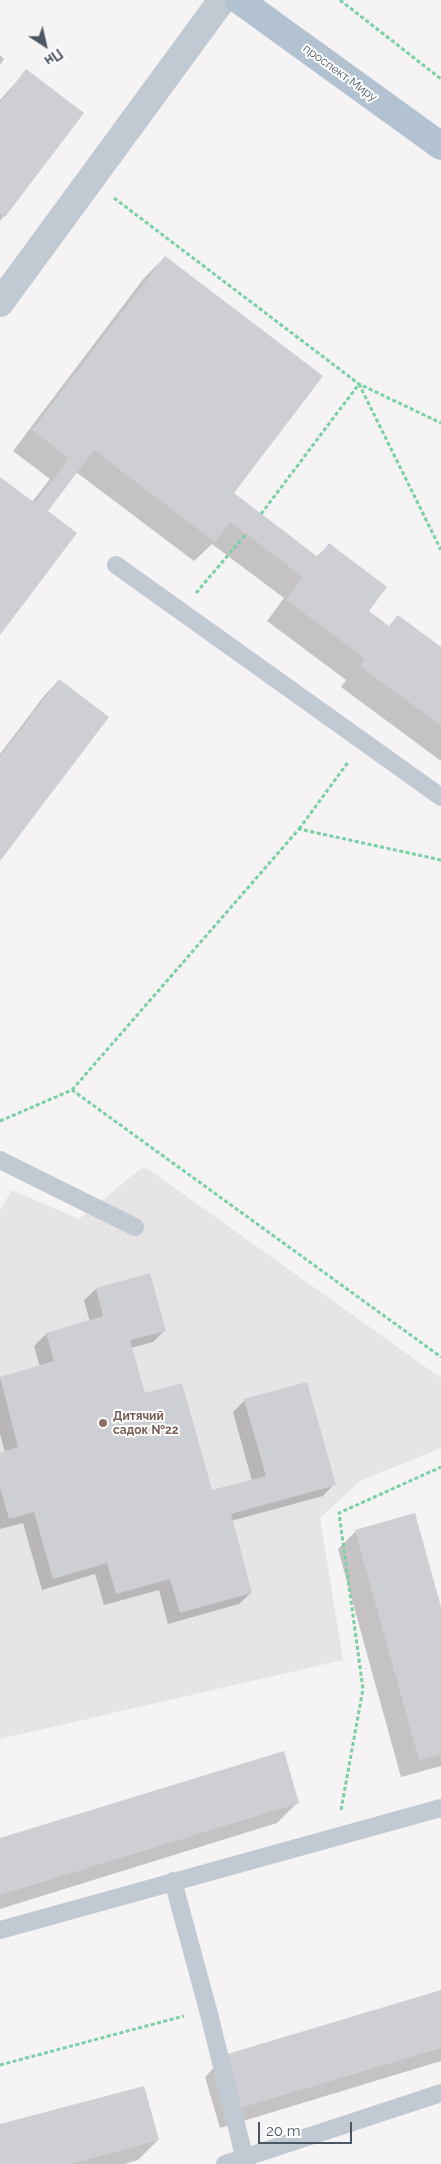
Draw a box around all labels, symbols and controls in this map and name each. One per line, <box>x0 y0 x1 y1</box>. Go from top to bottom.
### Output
north arrow <box>20 20 70 70</box>
street label: проспект Миру <box>300 41 380 105</box>
text: Пн <box>41 45 66 69</box>
place label: Дитячий садок №22 <box>113 1409 179 1437</box>
marker: Дитячий садок №22 <box>97 1417 109 1429</box>
scale bar <box>261 2112 355 2144</box>
text: 20 m <box>266 2122 301 2140</box>

